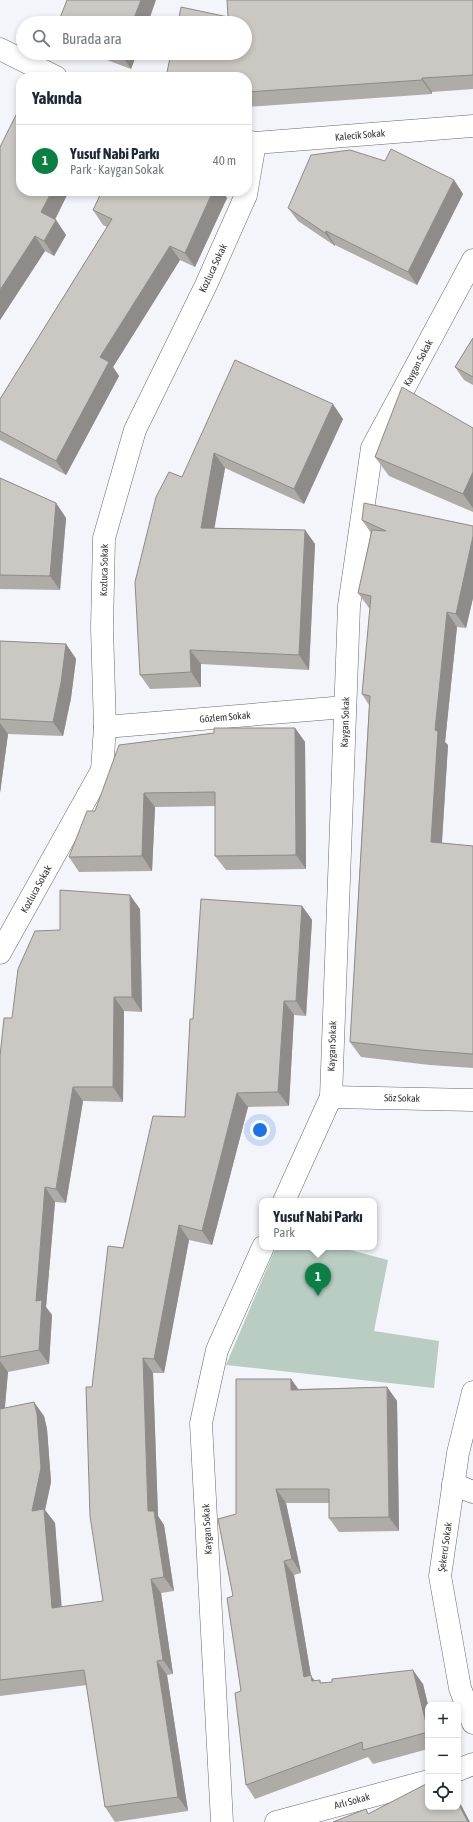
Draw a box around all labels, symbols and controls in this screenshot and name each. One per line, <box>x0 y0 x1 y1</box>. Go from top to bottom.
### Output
search box <box>16 16 252 60</box>
icon: search <box>30 27 52 49</box>
text: Burada ara <box>62 30 122 47</box>
text: Yakında <box>32 88 82 108</box>
street label: Kalecik Sokak <box>334 127 386 143</box>
text: Yusuf Nabi Parkı <box>70 145 160 162</box>
text: 1 <box>42 153 48 168</box>
text: 40 m <box>213 153 236 168</box>
text: Park · Kaygan Sokak <box>70 162 164 177</box>
street label: Kozluca Sokak <box>197 241 229 294</box>
street label: Kaygan Sokak <box>401 337 435 388</box>
street label: Kozluca Sokak <box>98 543 110 596</box>
street label: Kaygan Sokak <box>339 696 351 748</box>
street label: Gözlem Sokak <box>199 709 252 725</box>
street label: Kozluca Sokak <box>18 863 54 915</box>
street label: Kaygan Sokak <box>326 1020 338 1072</box>
street label: Söz Sokak <box>384 1092 421 1104</box>
your location <box>250 1120 270 1140</box>
popup <box>259 1198 377 1250</box>
text: Yusuf Nabi Parkı <box>273 1208 363 1225</box>
text: Park <box>273 1225 295 1240</box>
pin: 1 <box>305 1263 331 1296</box>
street label: Kaygan Sokak <box>200 1503 214 1555</box>
street label: Şekerci Sokak <box>436 1521 454 1573</box>
map controls <box>425 1702 461 1810</box>
button: + <box>425 1702 461 1738</box>
button: − <box>425 1738 461 1774</box>
button: locate <box>425 1774 461 1810</box>
street label: Arlı Sokak <box>333 1791 372 1811</box>

